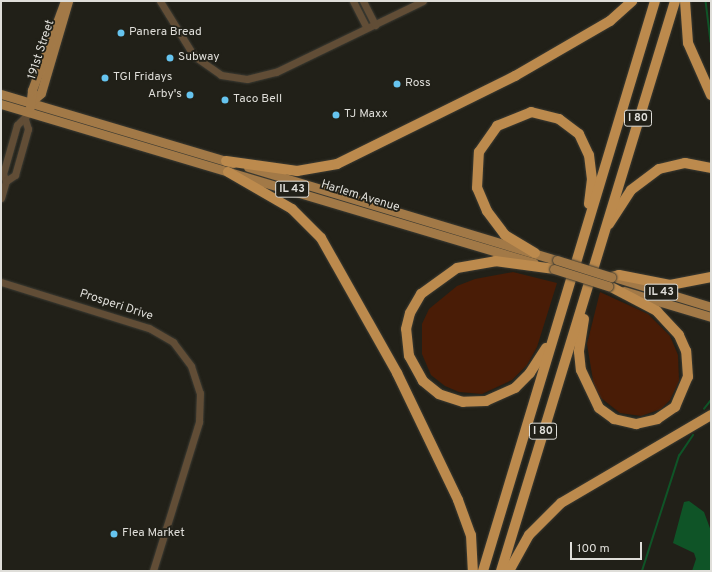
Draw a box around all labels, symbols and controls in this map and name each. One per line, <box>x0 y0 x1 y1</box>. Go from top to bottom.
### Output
street label: 191st Street <box>26 18 58 82</box>
place label: Panera Bread <box>129 26 202 40</box>
marker: Panera Bread <box>116 28 126 38</box>
place label: Subway <box>178 51 220 65</box>
marker: Subway <box>165 53 175 63</box>
place label: TGI Fridays <box>113 71 172 85</box>
marker: TGI Fridays <box>100 73 110 83</box>
place label: Ross <box>405 77 431 91</box>
marker: Ross <box>392 79 402 89</box>
place label: Arby's <box>148 88 182 102</box>
marker: Arby's <box>185 90 195 100</box>
place label: Taco Bell <box>233 93 282 107</box>
marker: Taco Bell <box>220 95 230 105</box>
place label: TJ Maxx <box>344 108 388 122</box>
road number: I 80 <box>624 109 652 127</box>
marker: TJ Maxx <box>331 110 341 120</box>
street label: Harlem Avenue <box>319 178 401 216</box>
road number: IL 43 <box>275 180 309 198</box>
road number: IL 43 <box>644 283 678 301</box>
street label: Prosperi Drive <box>77 287 155 325</box>
road number: I 80 <box>529 422 557 440</box>
place label: Flea Market <box>122 527 185 541</box>
marker: Flea Market <box>109 529 119 539</box>
scale bar <box>572 534 644 560</box>
text: 100 m <box>577 541 610 557</box>

